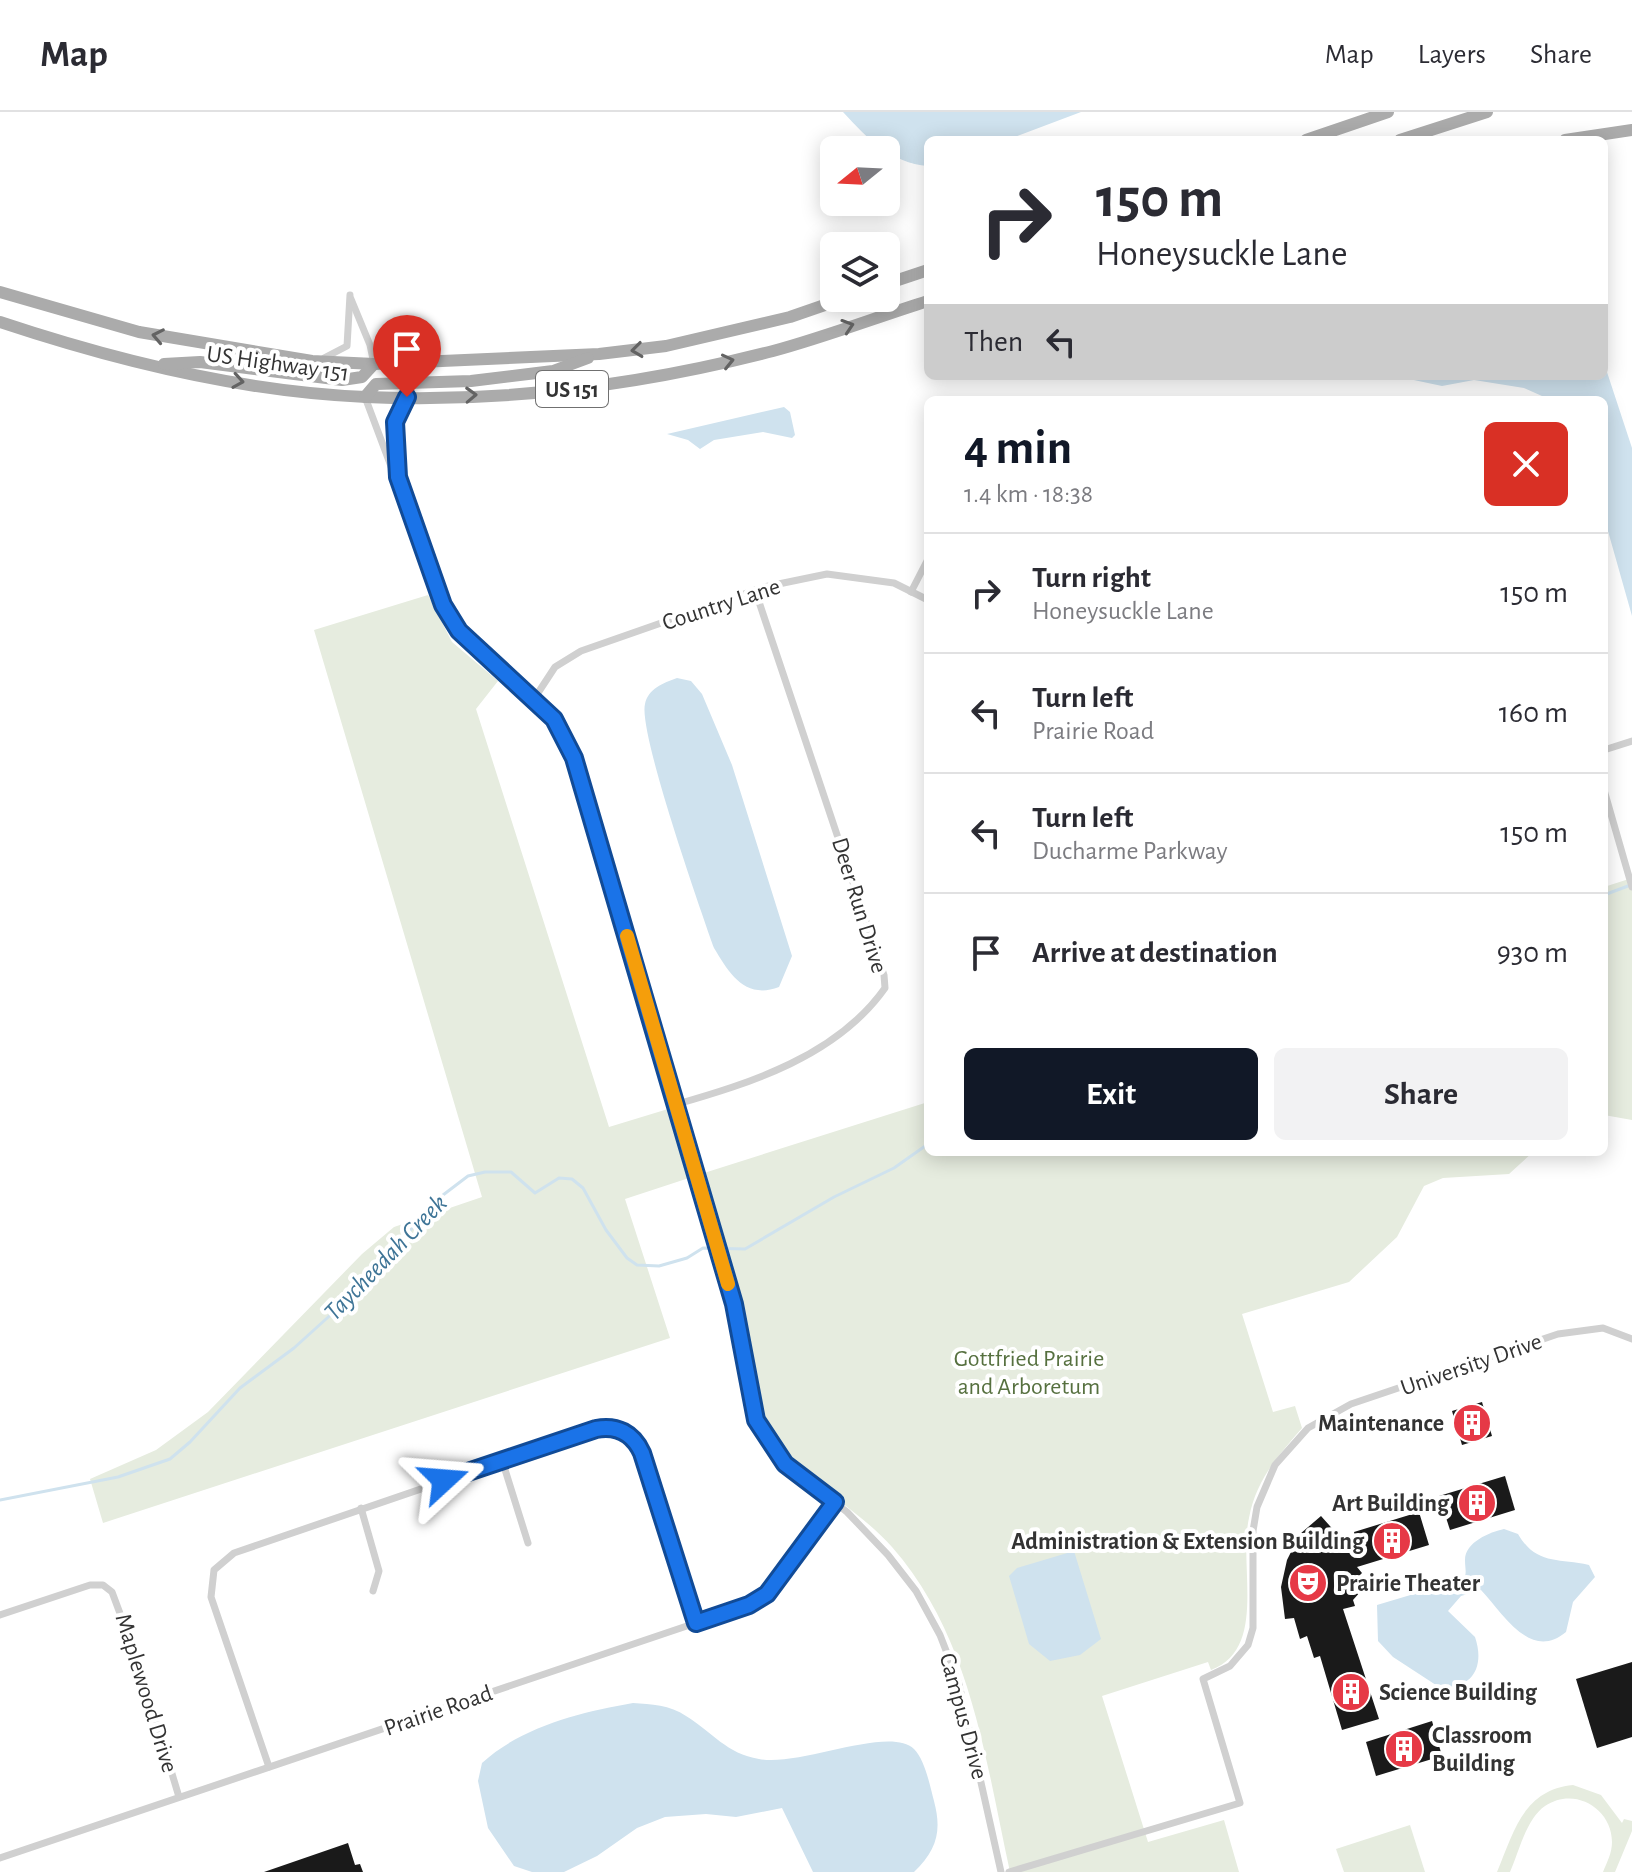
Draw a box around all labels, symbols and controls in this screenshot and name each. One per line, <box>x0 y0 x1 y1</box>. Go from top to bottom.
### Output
text: Map <box>40 36 108 74</box>
text: Map <box>1325 41 1374 69</box>
text: Layers <box>1418 41 1486 69</box>
text: Share <box>1530 41 1592 69</box>
north arrow <box>820 136 900 216</box>
map controls <box>820 136 900 312</box>
icon: right <box>964 168 1068 272</box>
text: 150 m <box>1096 171 1223 227</box>
button: layers <box>820 232 900 312</box>
text: Honeysuckle Lane <box>1096 236 1348 272</box>
pin <box>373 315 441 397</box>
one-way arrow <box>841 320 855 336</box>
icon: left <box>1039 320 1083 364</box>
icon: arrive <box>385 327 429 371</box>
text: Then <box>964 327 1023 357</box>
one-way arrow <box>152 328 165 345</box>
one-way arrow <box>630 341 643 358</box>
street label: US Highway 151 <box>205 342 351 386</box>
one-way arrow <box>721 353 735 370</box>
road number: US 151 <box>536 371 608 407</box>
one-way arrow <box>231 372 245 389</box>
one-way arrow <box>465 387 478 404</box>
button: close <box>1484 422 1568 506</box>
text: 4 min <box>964 425 1072 473</box>
text: 1.4 km · 18:38 <box>964 481 1093 507</box>
text: Turn right <box>1032 563 1151 593</box>
icon: right <box>964 571 1008 615</box>
street label: Country Lane <box>659 575 783 635</box>
text: 150 m <box>1500 578 1568 608</box>
text: Honeysuckle Lane <box>1032 598 1214 624</box>
text: Turn left <box>1032 683 1133 713</box>
icon: left <box>964 691 1008 735</box>
text: 160 m <box>1499 698 1568 728</box>
text: Prairie Road <box>1032 718 1154 744</box>
text: Turn left <box>1032 803 1133 833</box>
icon: left <box>964 811 1008 855</box>
text: 150 m <box>1500 818 1568 848</box>
street label: Deer Run Drive <box>827 835 891 976</box>
text: Ducharme Parkway <box>1032 838 1228 864</box>
icon: arrive <box>964 931 1008 975</box>
text: Arrive at destination <box>1032 938 1278 968</box>
text: 930 m <box>1497 938 1568 968</box>
button: Exit <box>964 1048 1258 1140</box>
button: Share <box>1274 1048 1568 1140</box>
water label: Taycheedah Creek <box>319 1190 452 1326</box>
street label: University Drive <box>1398 1330 1545 1400</box>
park label: Gottfried Prairie and Arboretum <box>954 1347 1104 1399</box>
building icon: Maintenance <box>1451 1402 1493 1444</box>
place label: Maintenance <box>1318 1412 1444 1436</box>
position arrow <box>402 1438 486 1522</box>
building icon: Art Building <box>1456 1482 1498 1524</box>
place label: Art Building <box>1332 1492 1450 1516</box>
building icon: Administration & Extension Building <box>1371 1520 1413 1562</box>
place label: Administration & Extension Building <box>1011 1530 1365 1554</box>
theatre icon: Prairie Theater <box>1287 1562 1329 1604</box>
place label: Prairie Theater <box>1336 1572 1481 1596</box>
street label: Maplewood Drive <box>110 1611 182 1776</box>
street label: Campus Drive <box>935 1650 991 1782</box>
building icon: Science Building <box>1330 1671 1372 1713</box>
street label: Prairie Road <box>381 1681 496 1741</box>
place label: Science Building <box>1379 1681 1538 1705</box>
place label: Classroom Building <box>1432 1724 1532 1776</box>
building icon: Classroom Building <box>1383 1728 1425 1770</box>

